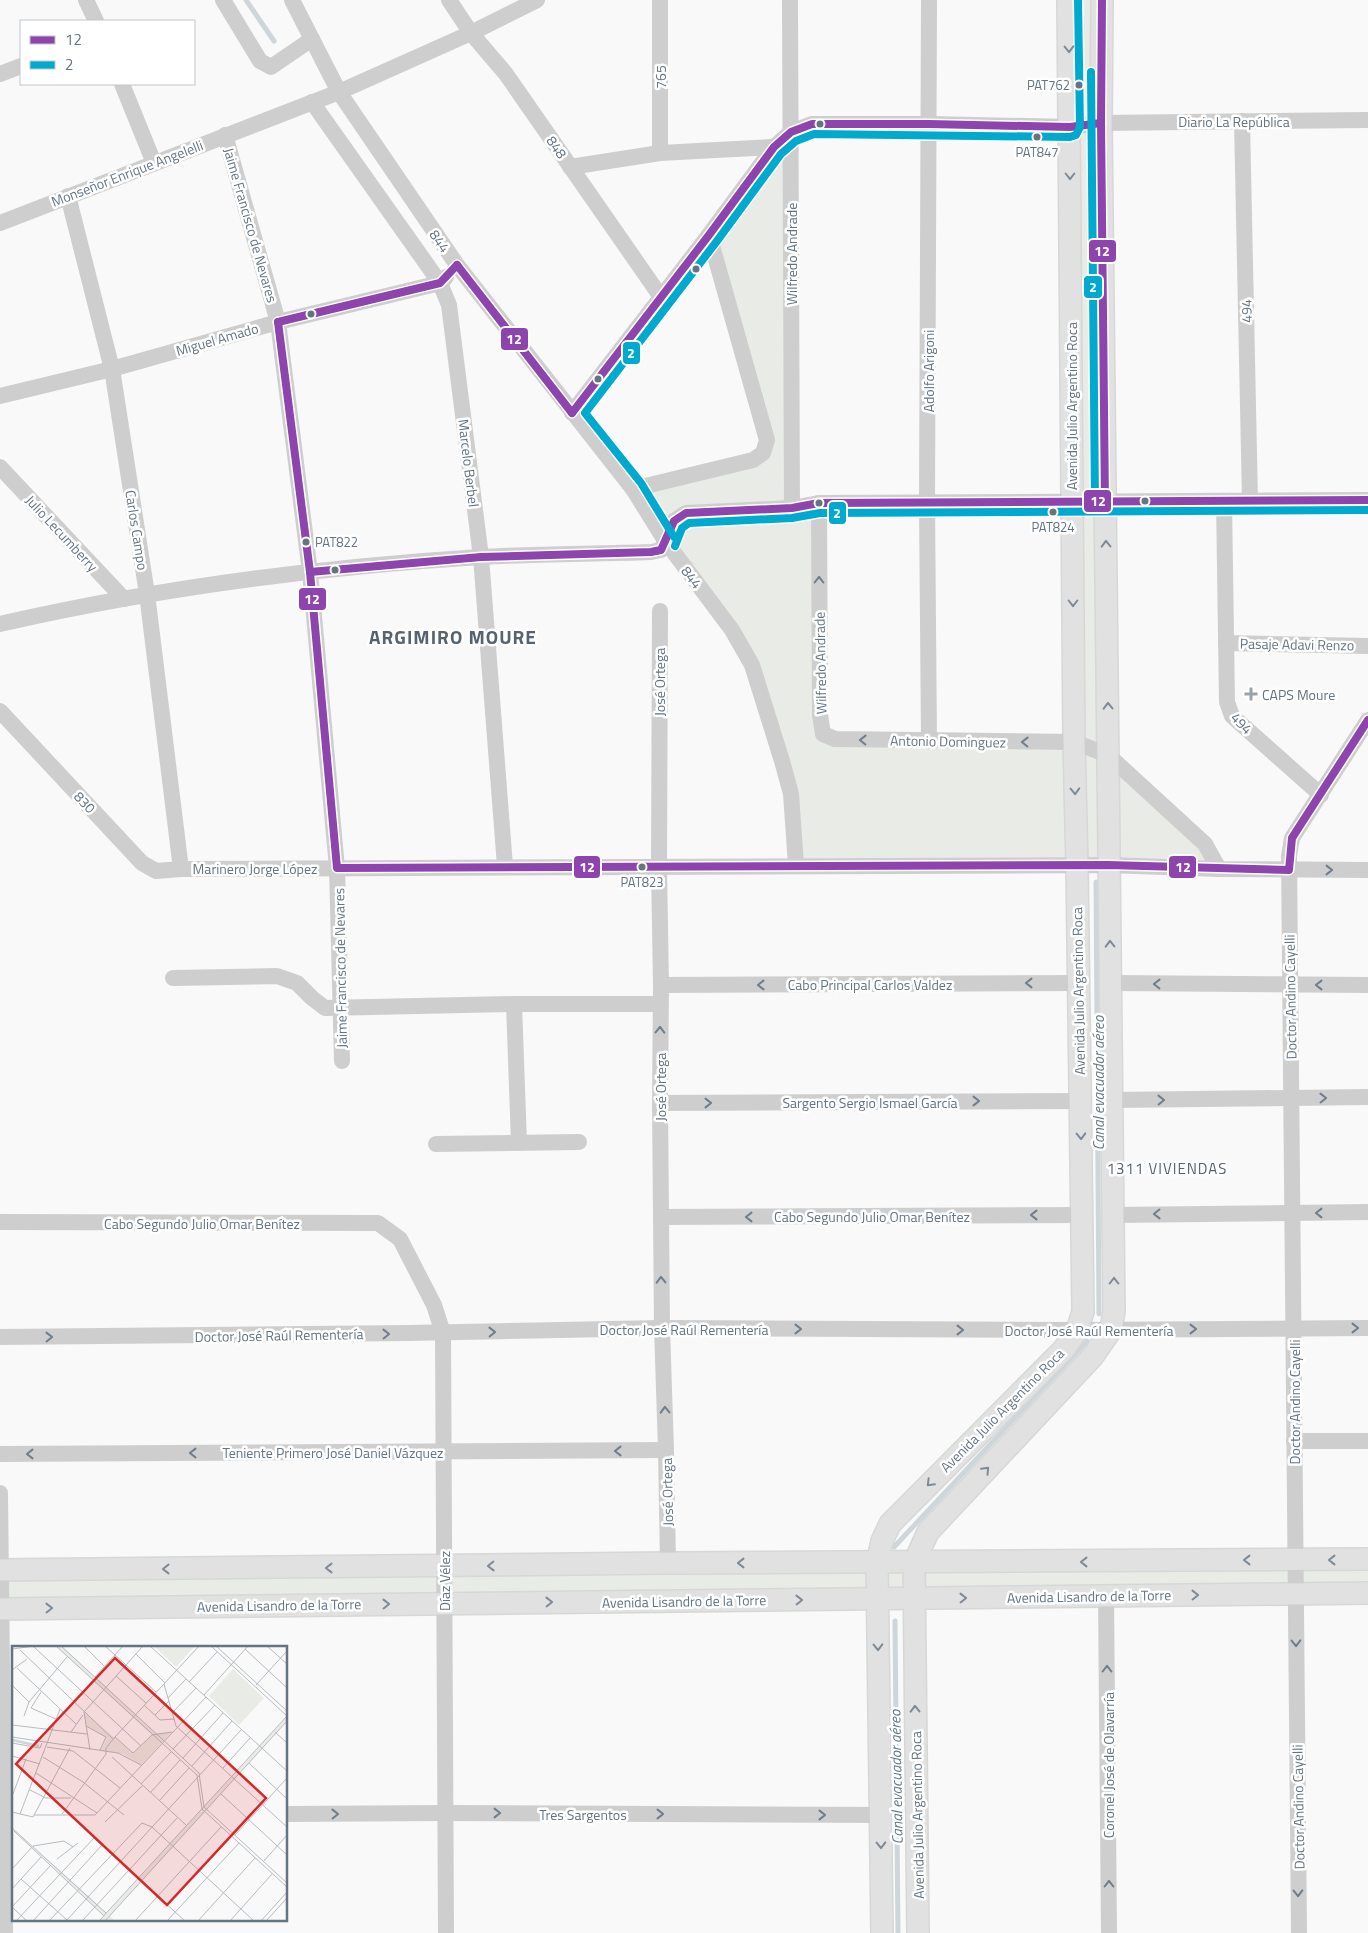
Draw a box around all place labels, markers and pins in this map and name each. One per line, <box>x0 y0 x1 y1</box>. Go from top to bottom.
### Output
place label: PAT762 <box>1027 75 1070 95</box>
marker: PAT762 <box>1074 80 1084 90</box>
unlabelled marker <box>815 119 825 129</box>
marker: PAT847 <box>1032 132 1042 142</box>
place label: PAT847 <box>1015 142 1059 162</box>
unlabelled marker <box>691 264 701 274</box>
unlabelled marker <box>306 309 316 319</box>
unlabelled marker <box>593 374 603 384</box>
unlabelled marker <box>1140 496 1150 506</box>
unlabelled marker <box>814 498 824 508</box>
marker: PAT824 <box>1048 507 1058 517</box>
place label: PAT824 <box>1031 517 1075 537</box>
place label: PAT822 <box>315 532 358 552</box>
marker: PAT822 <box>301 537 311 547</box>
unlabelled marker <box>330 565 340 575</box>
place label: CAPS Moure <box>1262 684 1335 705</box>
marker: CAPS Moure <box>1244 687 1258 701</box>
marker: PAT823 <box>637 862 647 872</box>
place label: PAT823 <box>620 872 664 892</box>

